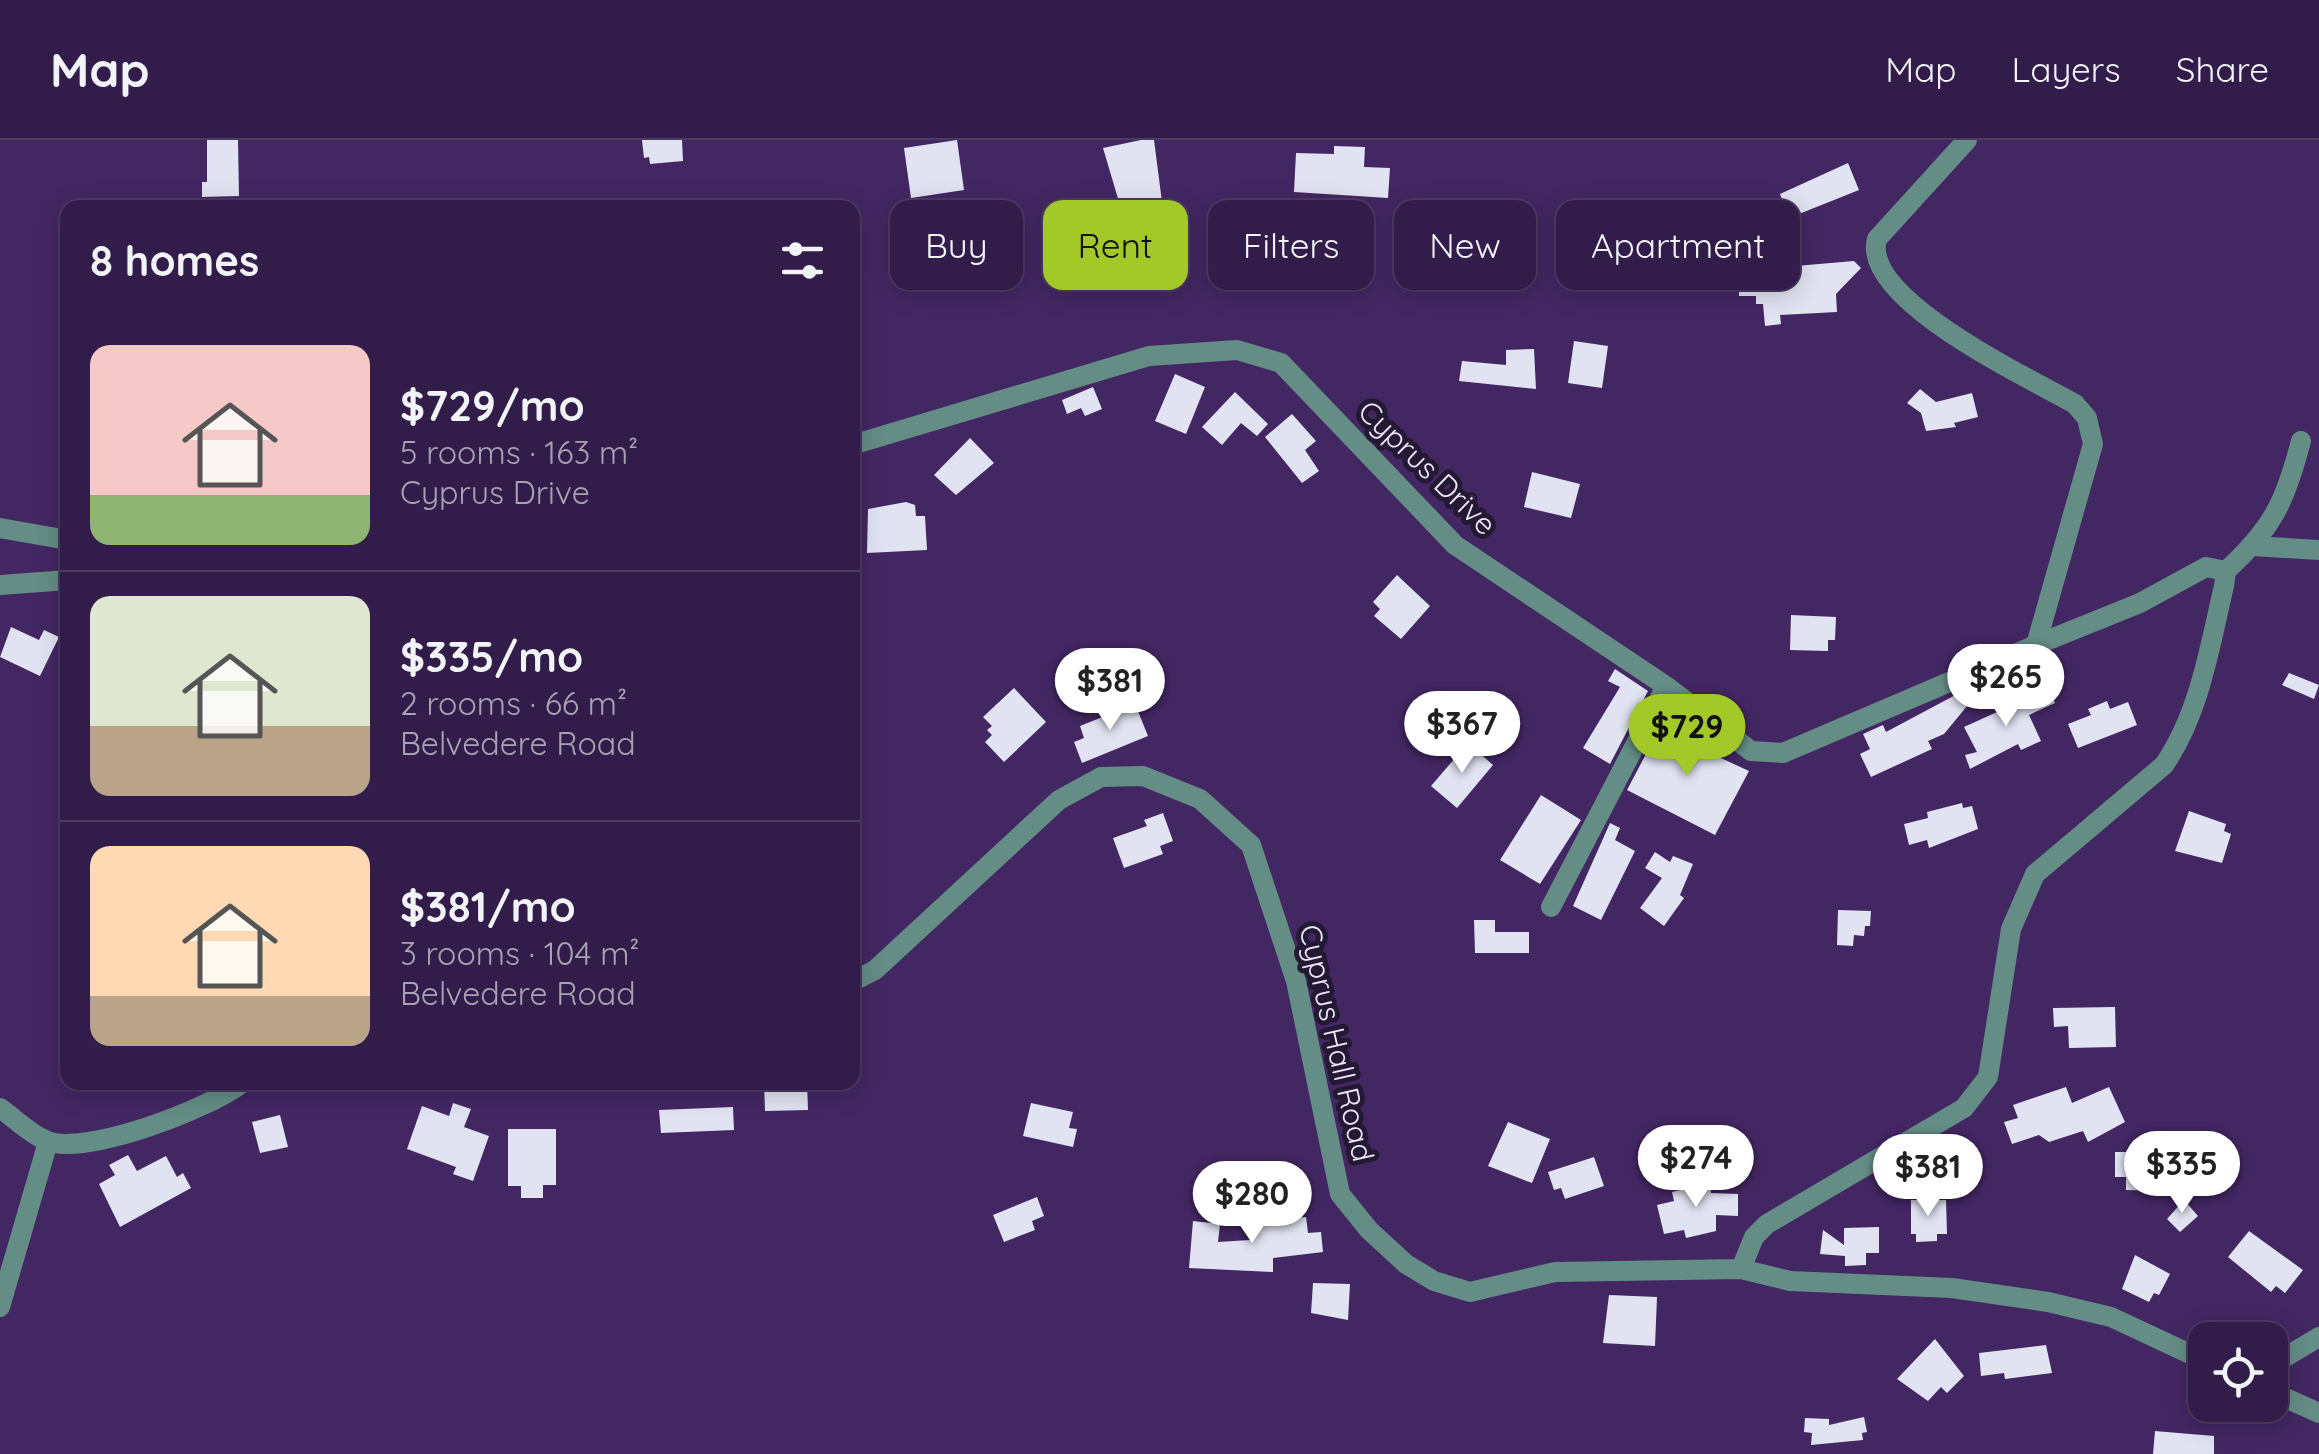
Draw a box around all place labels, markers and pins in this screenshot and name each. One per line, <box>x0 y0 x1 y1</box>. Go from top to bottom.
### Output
pin: $265 <box>1947 644 2065 729</box>
pin: $381 <box>1051 648 1169 733</box>
pin: $367 <box>1403 691 1521 776</box>
pin: $729 <box>1628 694 1746 779</box>
pin: $274 <box>1637 1125 1755 1210</box>
pin: $335 <box>2123 1131 2241 1216</box>
pin: $381 <box>1869 1134 1987 1219</box>
pin: $280 <box>1193 1161 1311 1246</box>

